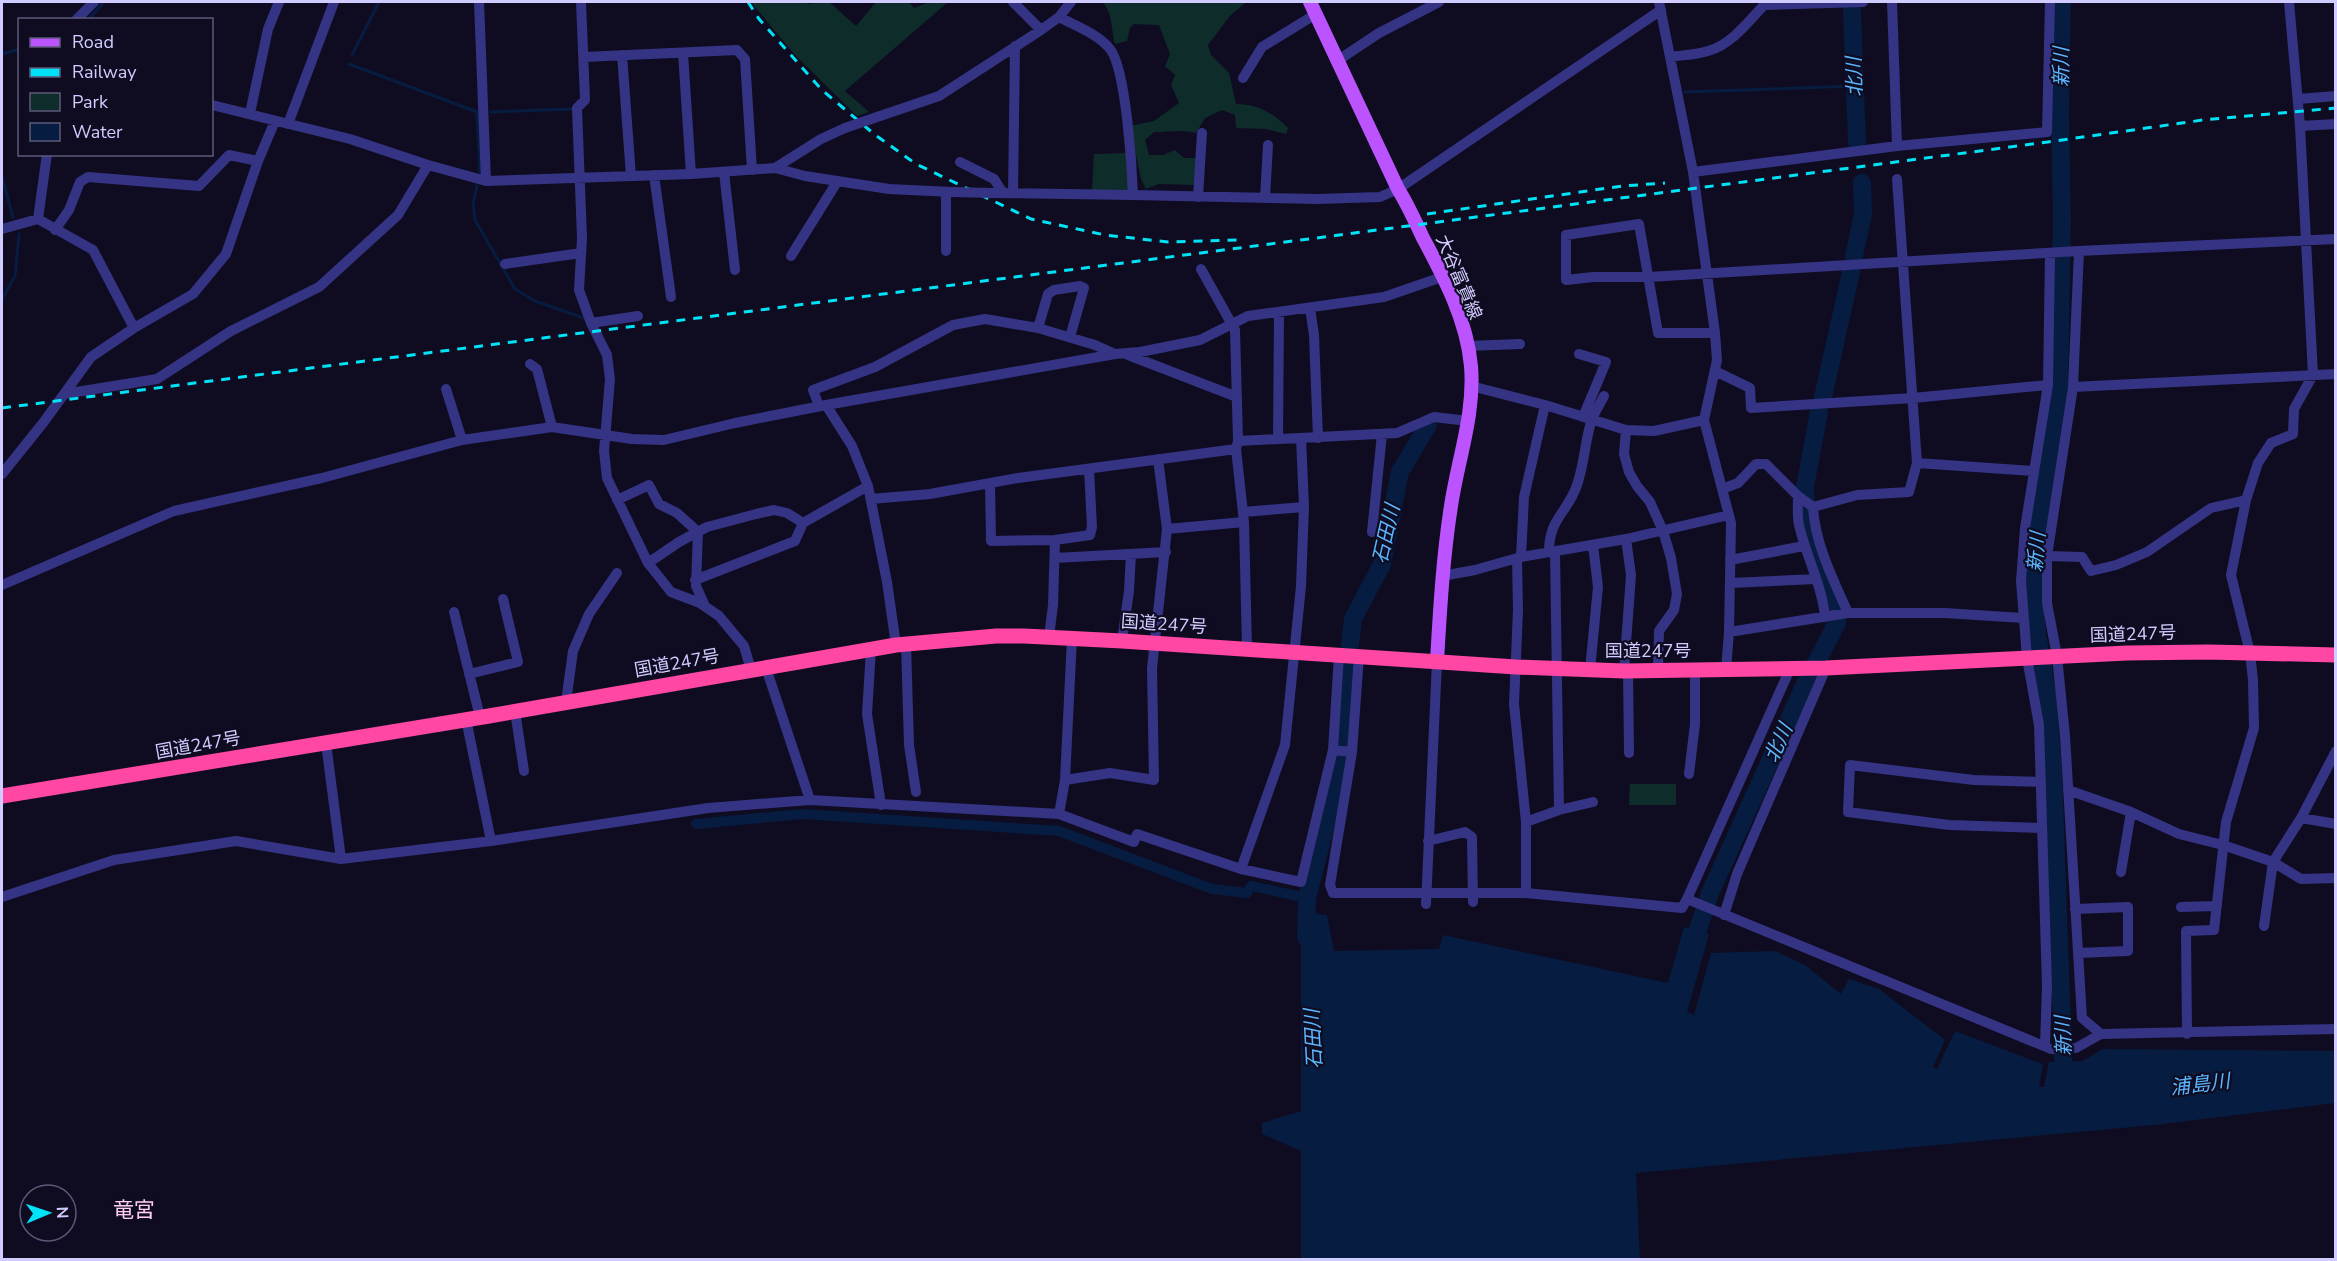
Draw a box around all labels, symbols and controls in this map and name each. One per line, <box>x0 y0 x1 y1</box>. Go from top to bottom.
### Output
legend <box>18 18 213 156</box>
text: Road <box>72 30 114 54</box>
water label: 新川 <box>2048 45 2075 87</box>
water label: 北川 <box>1840 55 1869 97</box>
text: Railway <box>72 60 137 84</box>
text: Park <box>72 90 109 114</box>
text: Water <box>72 120 123 144</box>
street label: 大谷富貴線 <box>1430 231 1488 323</box>
water label: 石田川 <box>1367 500 1407 566</box>
water label: 新川 <box>2021 529 2052 573</box>
street label: 国道247号 <box>1120 609 1208 639</box>
street label: 国道247号 <box>2089 620 2177 648</box>
street label: 国道247号 <box>1605 639 1691 663</box>
street label: 国道247号 <box>632 644 722 682</box>
water label: 北川 <box>1758 718 1800 767</box>
street label: 国道247号 <box>153 726 243 764</box>
water label: 石田川 <box>1298 1006 1329 1070</box>
water label: 新川 <box>2049 1014 2078 1056</box>
water label: 浦島川 <box>2169 1067 2233 1102</box>
north arrow <box>18 1183 78 1243</box>
district label: 竜宮 <box>113 1196 155 1224</box>
text: N <box>51 1206 73 1219</box>

